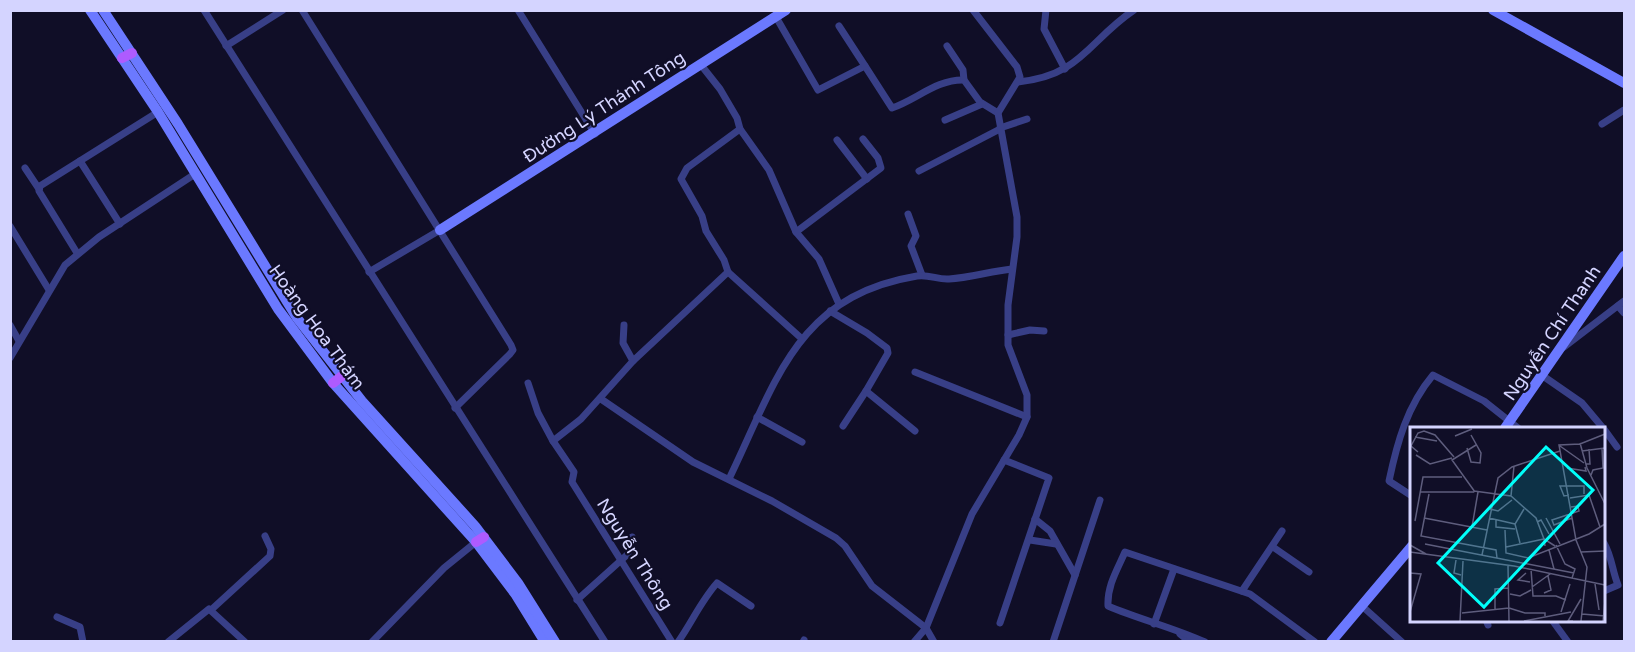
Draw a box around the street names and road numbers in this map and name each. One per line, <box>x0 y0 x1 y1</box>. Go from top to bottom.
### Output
street label: Đường Lý Thánh Tông <box>519 46 689 168</box>
street label: Hoàng Hoa Thám <box>264 260 370 394</box>
street label: Nguyễn Chí Thanh <box>1499 261 1605 405</box>
street label: Nguyễn Thông <box>592 494 678 614</box>

